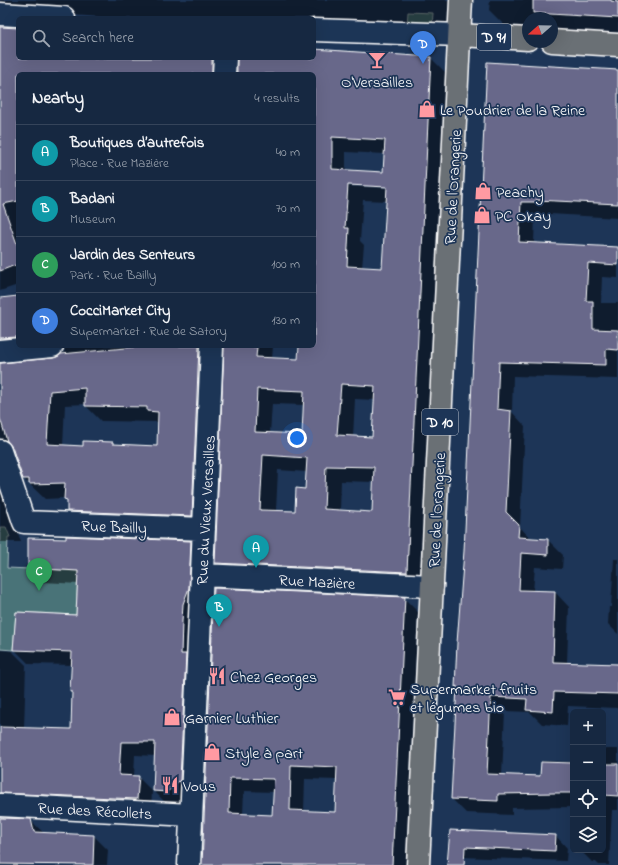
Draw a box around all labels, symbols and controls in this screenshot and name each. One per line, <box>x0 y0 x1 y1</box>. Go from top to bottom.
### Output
north arrow <box>522 12 558 48</box>
search box <box>16 16 316 60</box>
road number: D 91 <box>477 24 511 50</box>
icon: search <box>30 27 52 49</box>
text: Search here <box>62 27 134 49</box>
pin: D <box>410 31 436 64</box>
bar icon: O'Versailles <box>367 50 387 70</box>
place label: O'Versailles <box>341 71 413 95</box>
text: Nearby <box>32 86 84 111</box>
text: 4 results <box>254 89 300 108</box>
shop icon: Le Poudrier de la Reine <box>417 99 437 119</box>
place label: Le Poudrier de la Reine <box>440 99 586 123</box>
street label: Rue de l'Orangerie <box>439 128 469 245</box>
text: Boutiques d’autrefois <box>70 132 204 154</box>
text: A <box>41 143 49 162</box>
text: 40 m <box>276 143 300 162</box>
text: Place · Rue Mazière <box>70 154 169 173</box>
shop icon: Peachy <box>473 181 493 201</box>
place label: Peachy <box>496 181 544 205</box>
text: Badani <box>70 188 115 210</box>
text: B <box>41 199 49 218</box>
text: 70 m <box>276 199 300 218</box>
shop icon: PC Okay <box>472 205 492 225</box>
place label: PC Okay <box>495 205 551 229</box>
text: Museum <box>70 210 115 229</box>
text: Jardin des Senteurs <box>70 244 195 266</box>
text: C <box>41 255 49 274</box>
text: 100 m <box>271 255 300 274</box>
text: Park · Rue Bailly <box>70 266 156 285</box>
text: CocciMarket City <box>70 300 170 322</box>
text: D <box>40 311 50 330</box>
text: 130 m <box>272 311 300 330</box>
text: Supermarket · Rue de Satory <box>70 322 227 341</box>
road number: D 10 <box>422 409 458 435</box>
your location <box>287 428 307 448</box>
street label: Rue du Vieux Versailles <box>191 435 223 586</box>
street label: Rue de l'Orangerie <box>423 451 453 568</box>
street label: Rue Bailly <box>81 515 147 541</box>
pin: A <box>243 535 269 568</box>
pin: C <box>26 558 52 591</box>
street label: Rue Mazière <box>278 569 356 597</box>
pin: B <box>206 594 232 627</box>
restaurant icon: Chez Georges <box>207 666 227 686</box>
place label: Chez Georges <box>230 666 317 690</box>
place label: Supermarket fruits et légumes bio <box>410 678 537 720</box>
supermarket icon: Supermarket fruits et légumes bio <box>387 687 407 707</box>
shop icon: Garnier Luthier <box>162 707 182 727</box>
place label: Garnier Luthier <box>185 707 279 731</box>
map controls <box>570 709 606 853</box>
button: + <box>570 709 606 745</box>
shop icon: Style à part <box>202 742 222 762</box>
place label: Style à part <box>225 742 304 766</box>
button: − <box>570 745 606 781</box>
restaurant icon: Vous <box>160 775 180 795</box>
place label: Vous <box>182 775 216 799</box>
button: locate <box>570 781 606 817</box>
street label: Rue des Récollets <box>37 797 153 827</box>
button: layers <box>570 817 606 853</box>

